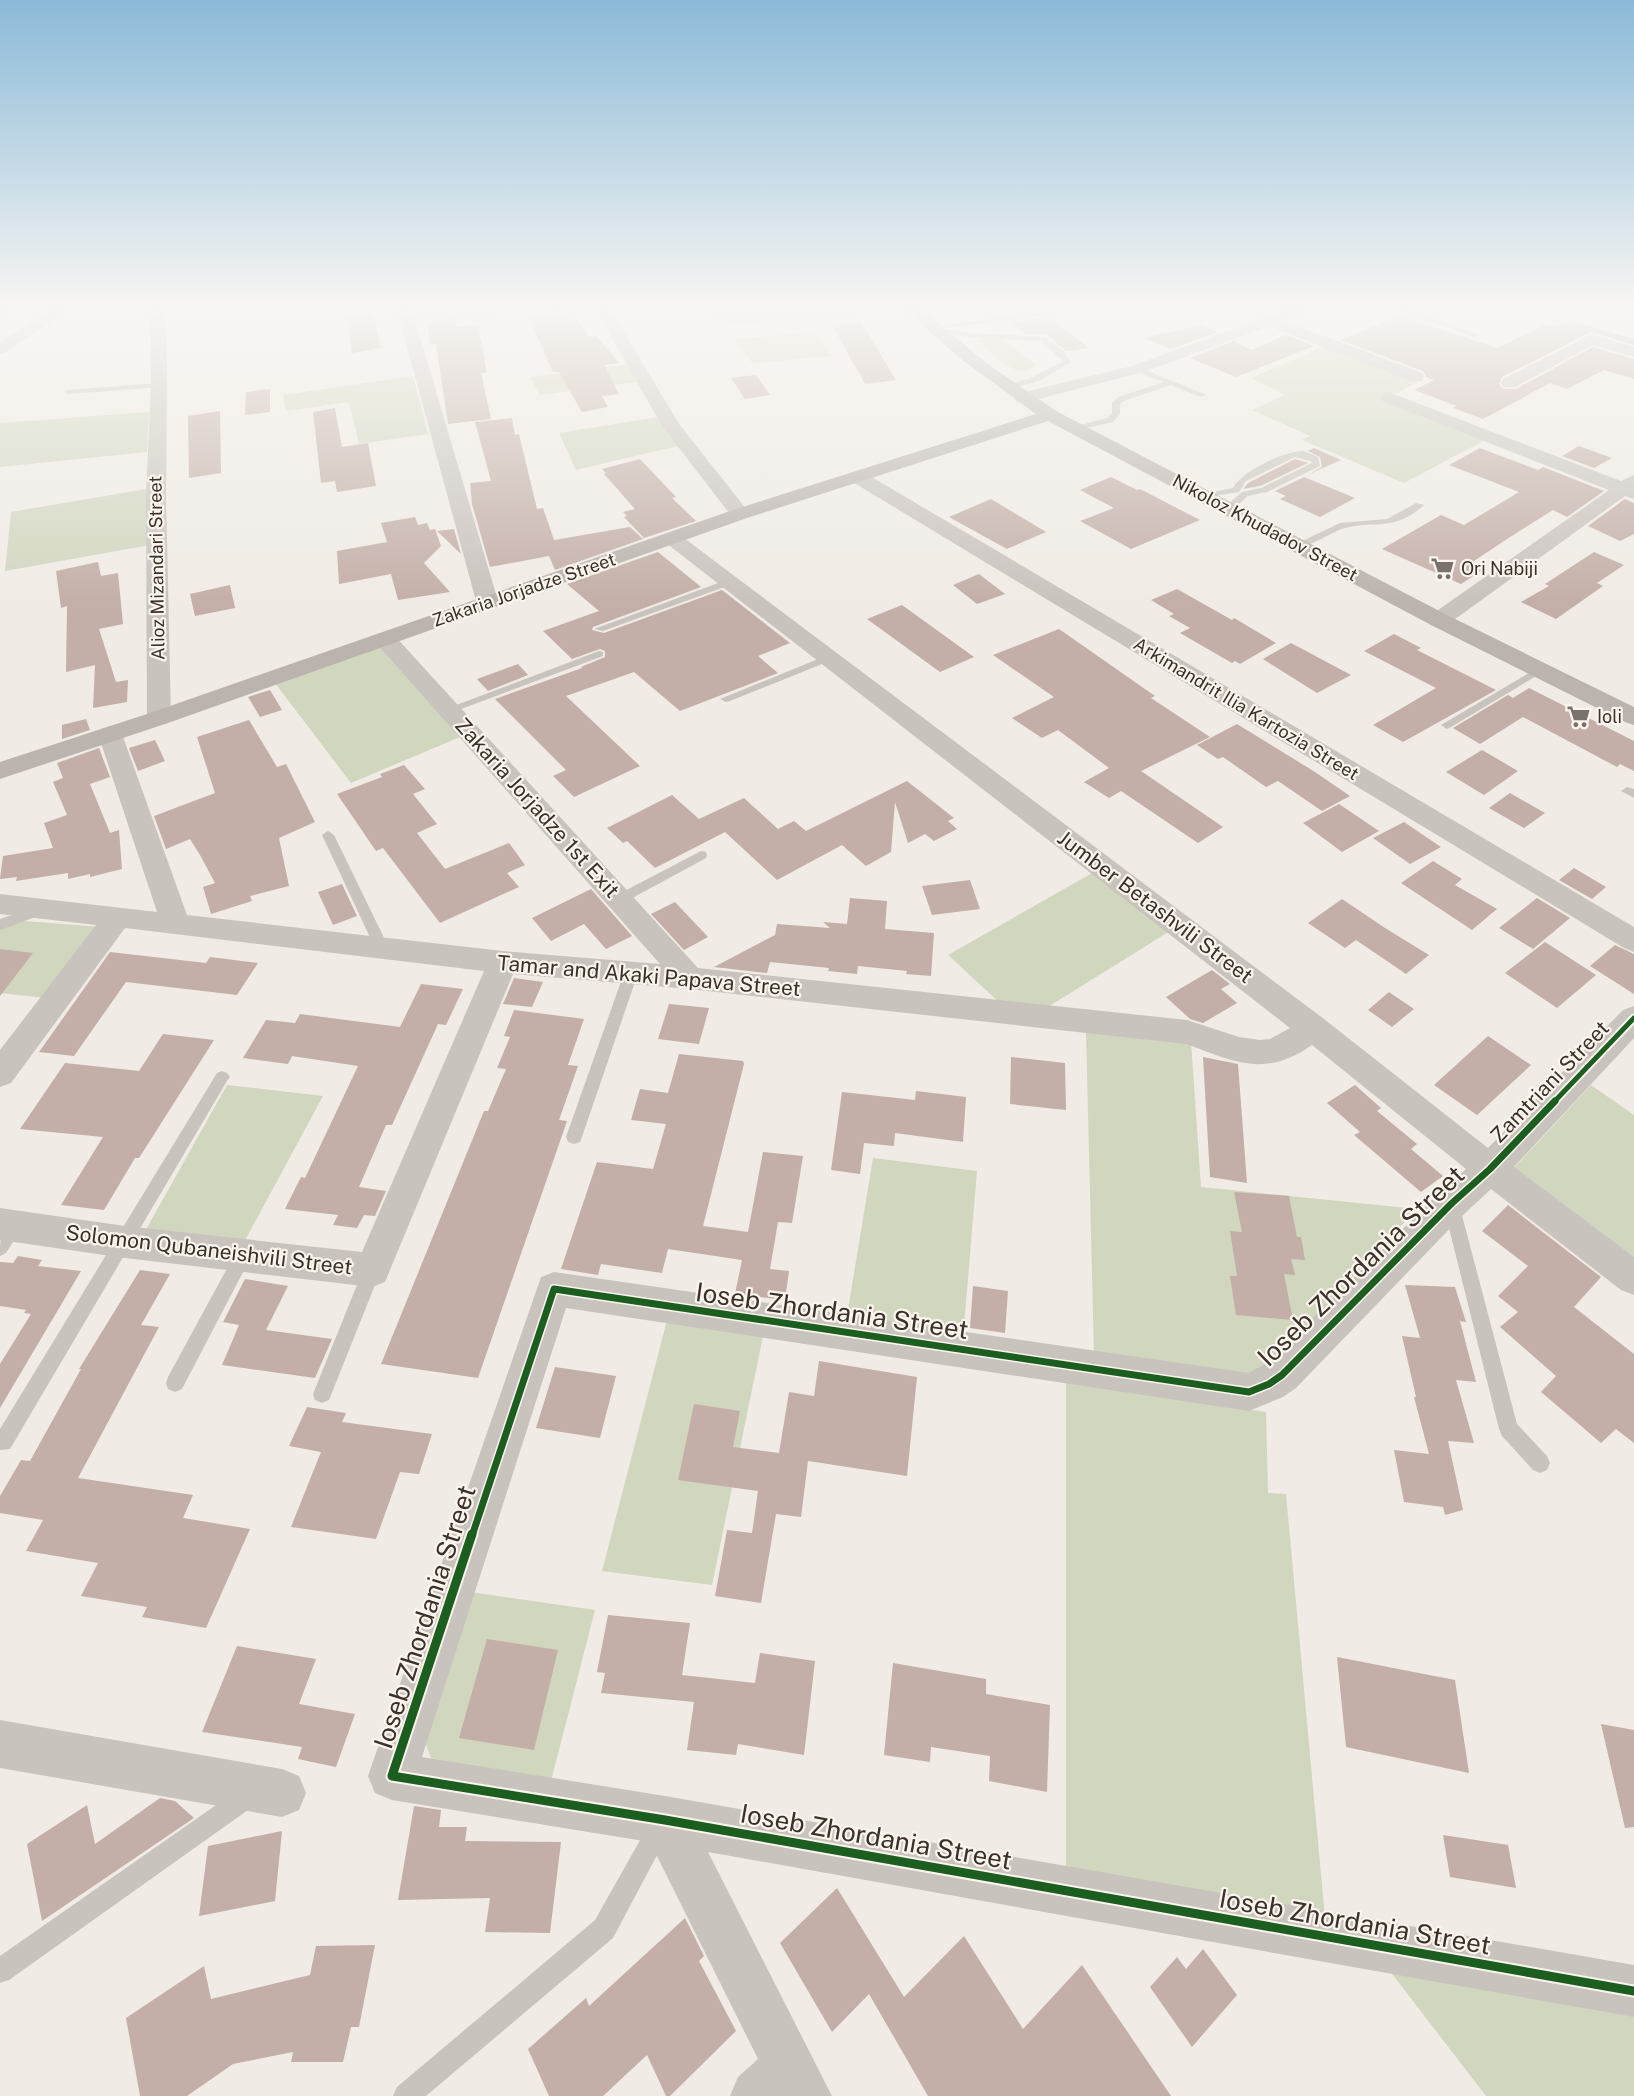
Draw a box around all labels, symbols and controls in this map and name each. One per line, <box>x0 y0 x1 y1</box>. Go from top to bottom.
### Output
street label: Nikoloz Khudadov Street <box>1169 470 1361 585</box>
street label: Alioz Mizandari Street <box>144 476 169 660</box>
street label: Zakaria Jorjadze Street <box>429 548 618 631</box>
supermarket icon: Ori Nabiji <box>1430 556 1456 582</box>
place label: Ori Nabiji <box>1461 558 1538 579</box>
street label: Arkimandrit Ilia Kartozia Street <box>1130 633 1363 784</box>
supermarket icon: Ioli <box>1566 704 1592 730</box>
place label: Ioli <box>1597 706 1622 727</box>
street label: Zakaria Jorjadze 1st Exit <box>450 713 625 903</box>
street label: Jumber Betashvili Street <box>1053 825 1258 988</box>
street label: Tamar and Akaki Papava Street <box>496 950 802 1001</box>
street label: Zamtriani Street <box>1485 1016 1614 1148</box>
street label: Ioseb Zhordania Street <box>1251 1159 1470 1372</box>
street label: Solomon Qubaneishvili Street <box>64 1220 354 1279</box>
street label: Ioseb Zhordania Street <box>694 1276 970 1345</box>
street label: Ioseb Zhordania Street <box>367 1481 482 1752</box>
street label: Ioseb Zhordania Street <box>738 1797 1014 1876</box>
street label: Ioseb Zhordania Street <box>1217 1882 1493 1961</box>

